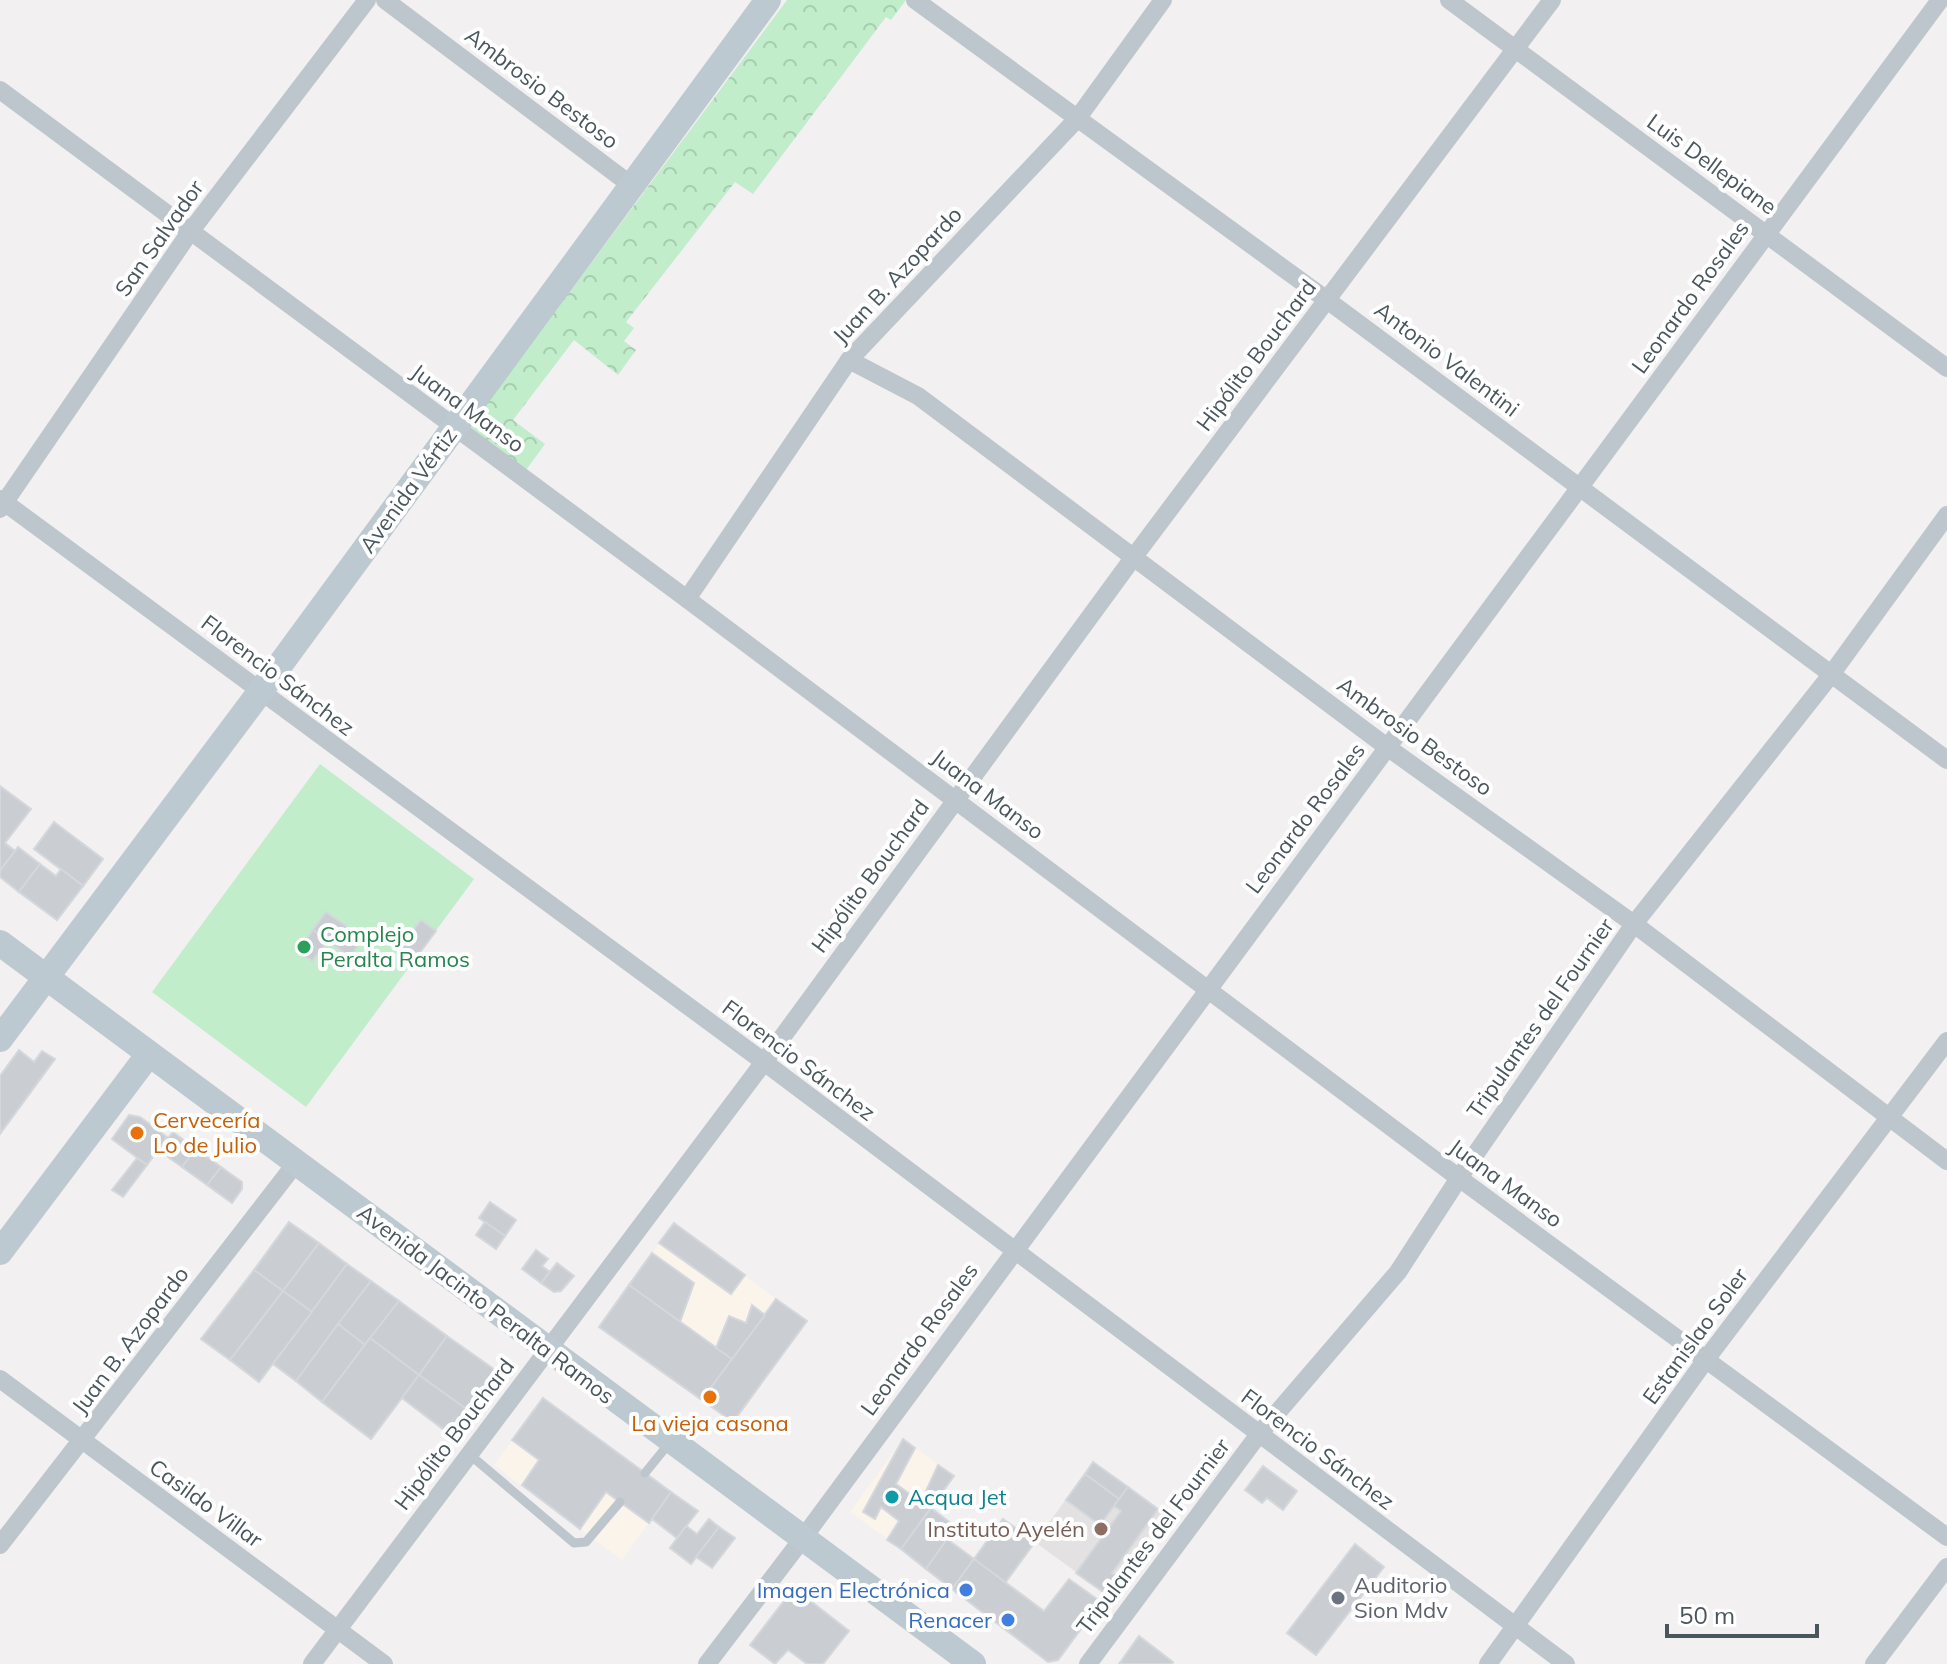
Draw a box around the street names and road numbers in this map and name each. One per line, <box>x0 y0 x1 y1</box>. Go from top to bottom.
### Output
street label: Ambrosio Bestoso <box>460 21 624 155</box>
street label: Luis Dellepiane <box>1642 108 1782 220</box>
street label: San Salvador <box>109 174 210 302</box>
street label: Juan B. Azopardo <box>826 201 968 349</box>
street label: Leonardo Rosales <box>1625 215 1755 379</box>
street label: Hipólito Bouchard <box>1190 274 1322 436</box>
street label: Antonio Valentini <box>1369 295 1525 423</box>
street label: Juana Manso <box>406 357 530 459</box>
street label: Avenida Vértiz <box>353 422 463 558</box>
street label: Florencio Sánchez <box>196 608 360 742</box>
street label: Ambrosio Bestoso <box>1332 670 1498 802</box>
street label: Leonardo Rosales <box>1239 737 1371 899</box>
street label: Juana Manso <box>926 743 1050 845</box>
street label: Hipólito Bouchard <box>805 794 935 958</box>
street label: Tripulantes del Fournier <box>1460 913 1620 1123</box>
street label: Florencio Sánchez <box>717 993 881 1127</box>
street label: Juana Manso <box>1444 1132 1568 1234</box>
street label: Avenida Jacinto Peralta Ramos <box>352 1198 620 1410</box>
street label: Leonardo Rosales <box>854 1257 984 1421</box>
street label: Juan B. Azopardo <box>65 1261 195 1419</box>
street label: Estanislao Soler <box>1636 1262 1754 1410</box>
street label: Hipólito Bouchard <box>388 1353 520 1515</box>
street label: Florencio Sánchez <box>1236 1382 1400 1516</box>
street label: Tripulantes del Fournier <box>1070 1433 1236 1639</box>
street label: Casildo Villar <box>144 1453 268 1553</box>

